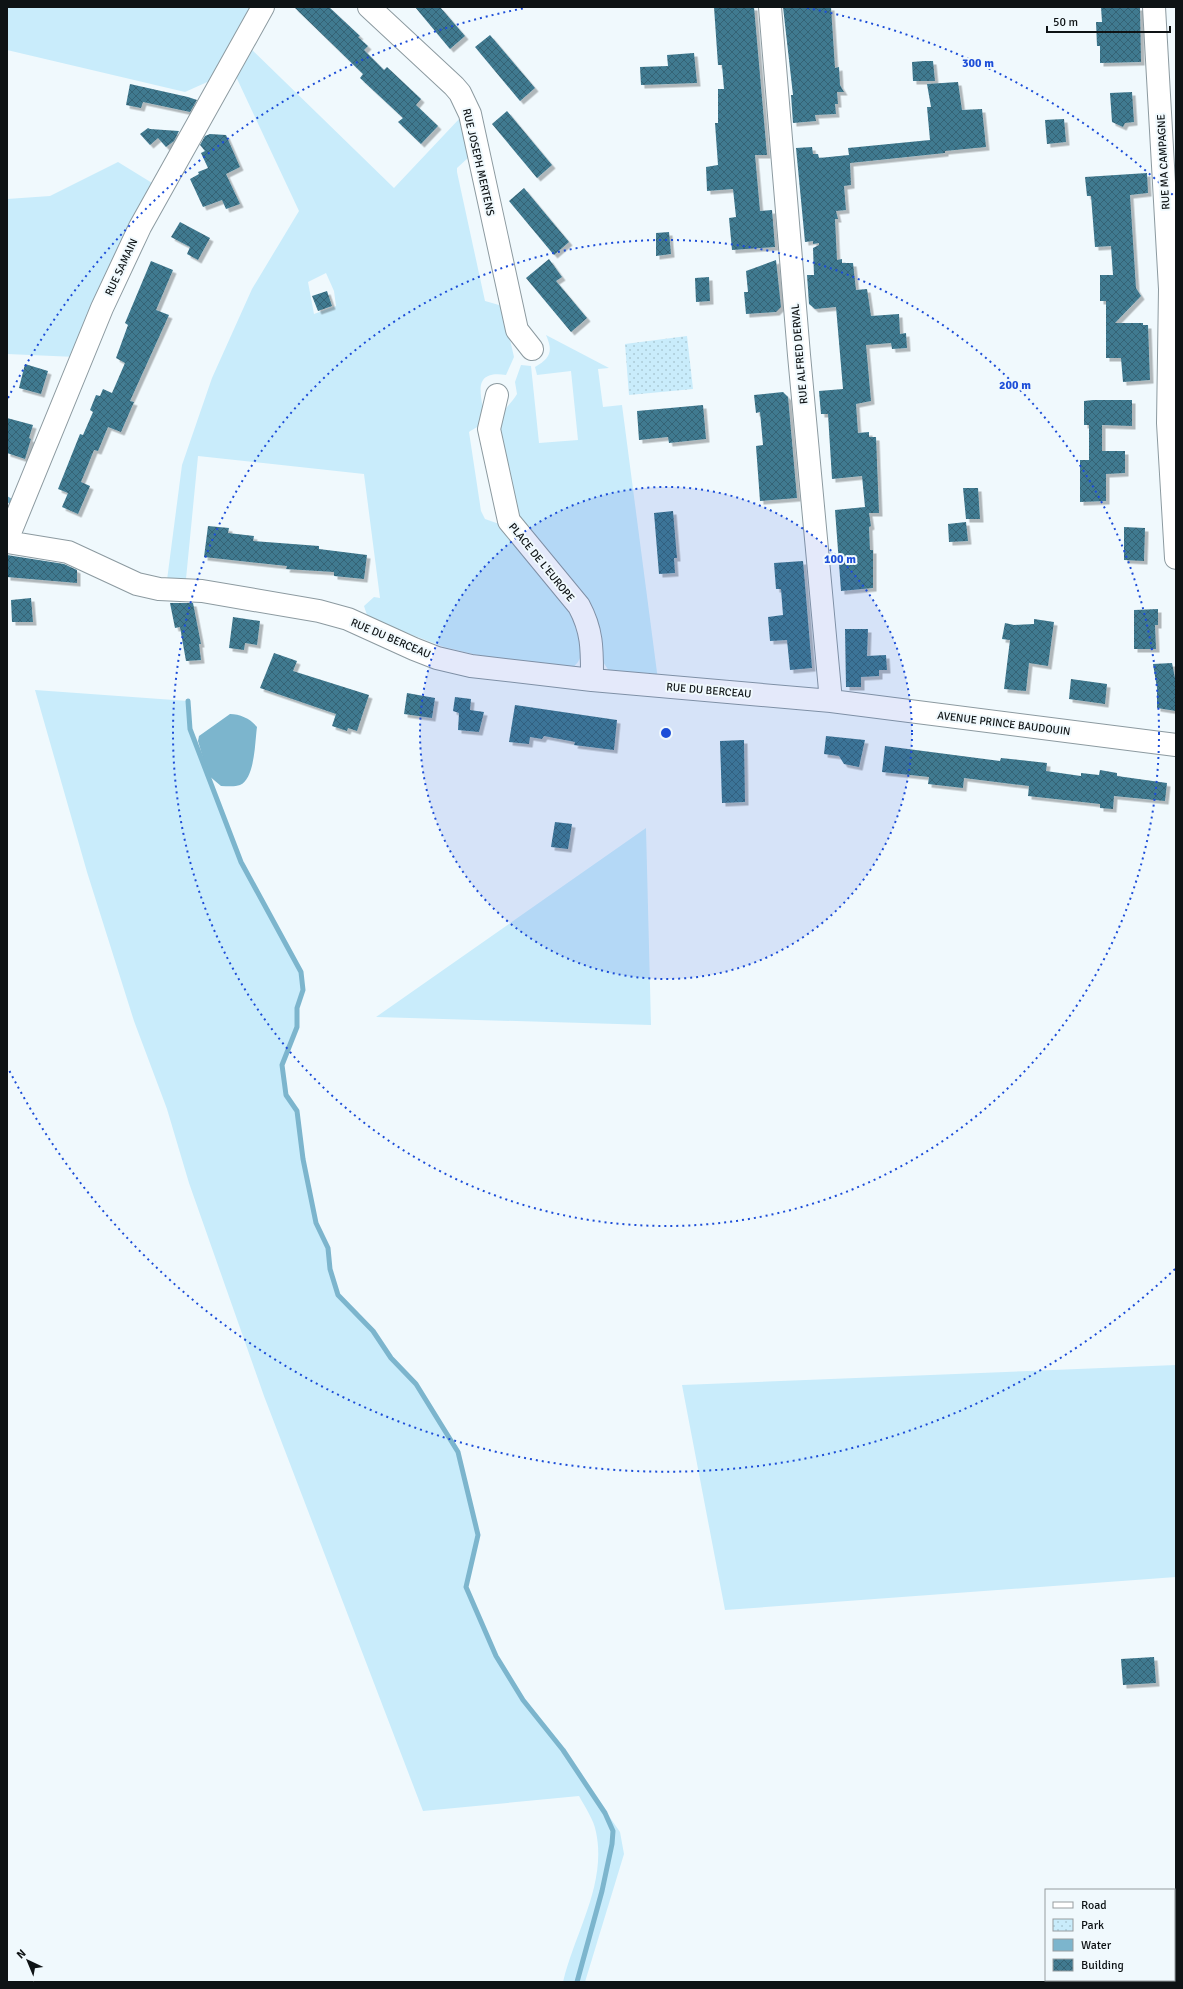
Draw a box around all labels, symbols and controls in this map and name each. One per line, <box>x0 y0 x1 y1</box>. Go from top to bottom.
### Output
scale bar <box>1047 8 1170 34</box>
text: 50 m <box>1053 15 1078 30</box>
text: 300 m <box>962 56 994 71</box>
street label: RUE JOSEPH MERTENS <box>460 107 497 217</box>
street label: RUE MA CAMPAGNE <box>1155 114 1172 210</box>
street label: RUE SAMAIN <box>103 237 140 298</box>
street label: RUE ALFRED DERVAL <box>789 303 810 405</box>
text: 200 m <box>999 378 1031 393</box>
street label: PLACE DE L'EUROPE <box>506 520 577 604</box>
text: 100 m <box>824 552 856 567</box>
street label: RUE DU BERCEAU <box>349 616 433 661</box>
street label: RUE DU BERCEAU <box>666 680 752 701</box>
street label: AVENUE PRINCE BAUDOUIN <box>937 709 1071 738</box>
centre of rings <box>659 726 673 740</box>
legend <box>1045 1889 1175 1981</box>
text: Road <box>1081 1898 1107 1913</box>
text: Park <box>1081 1918 1104 1933</box>
text: Water <box>1081 1938 1112 1953</box>
north arrow <box>8 1941 48 1981</box>
text: N <box>14 1947 29 1962</box>
text: Building <box>1081 1958 1124 1973</box>

